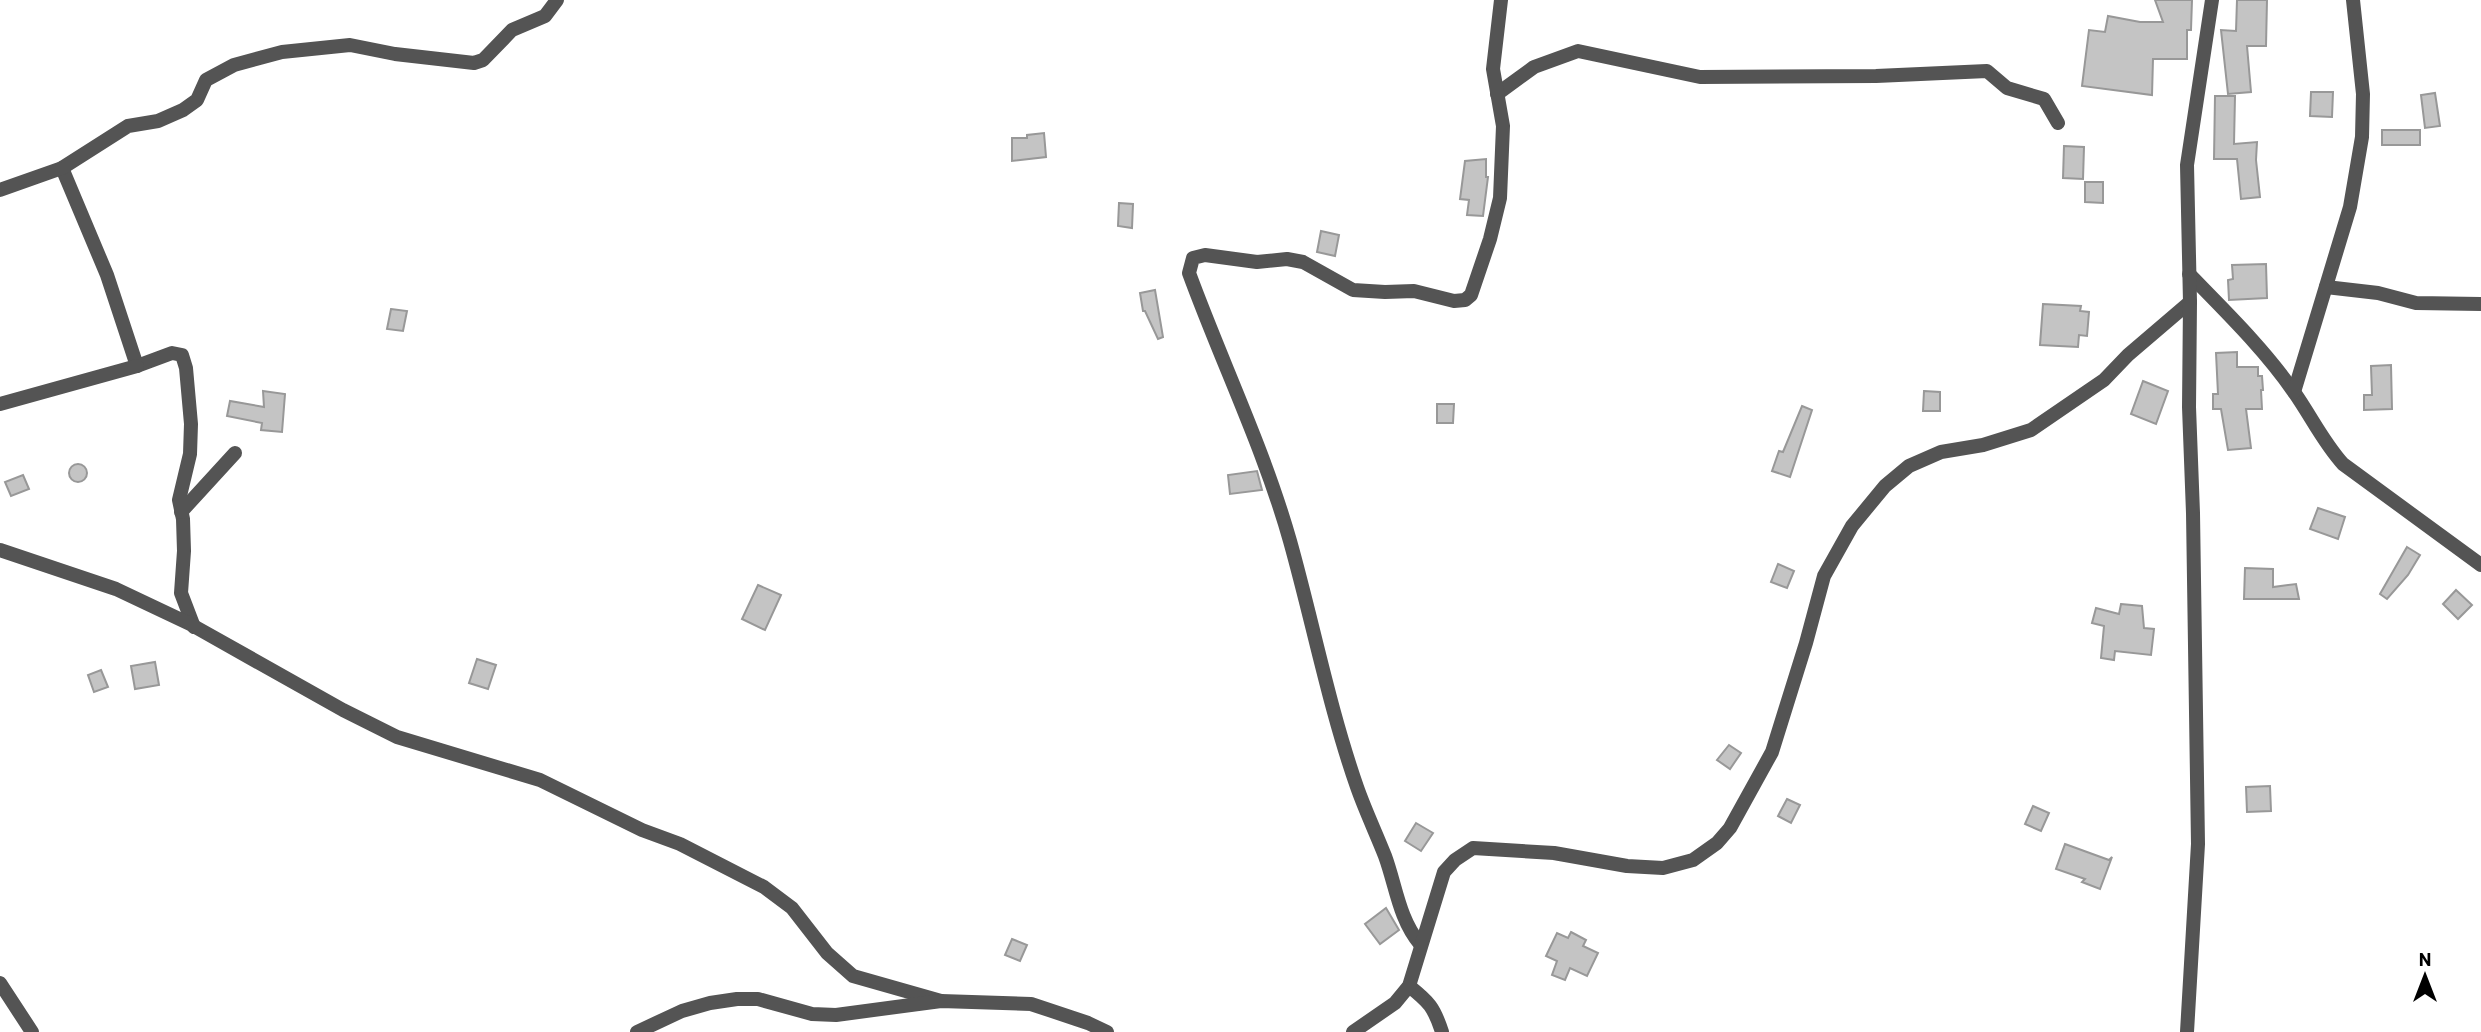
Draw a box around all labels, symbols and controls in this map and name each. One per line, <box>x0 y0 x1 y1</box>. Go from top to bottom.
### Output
north arrow <box>2390 941 2460 1011</box>
text: N <box>2419 947 2431 970</box>

